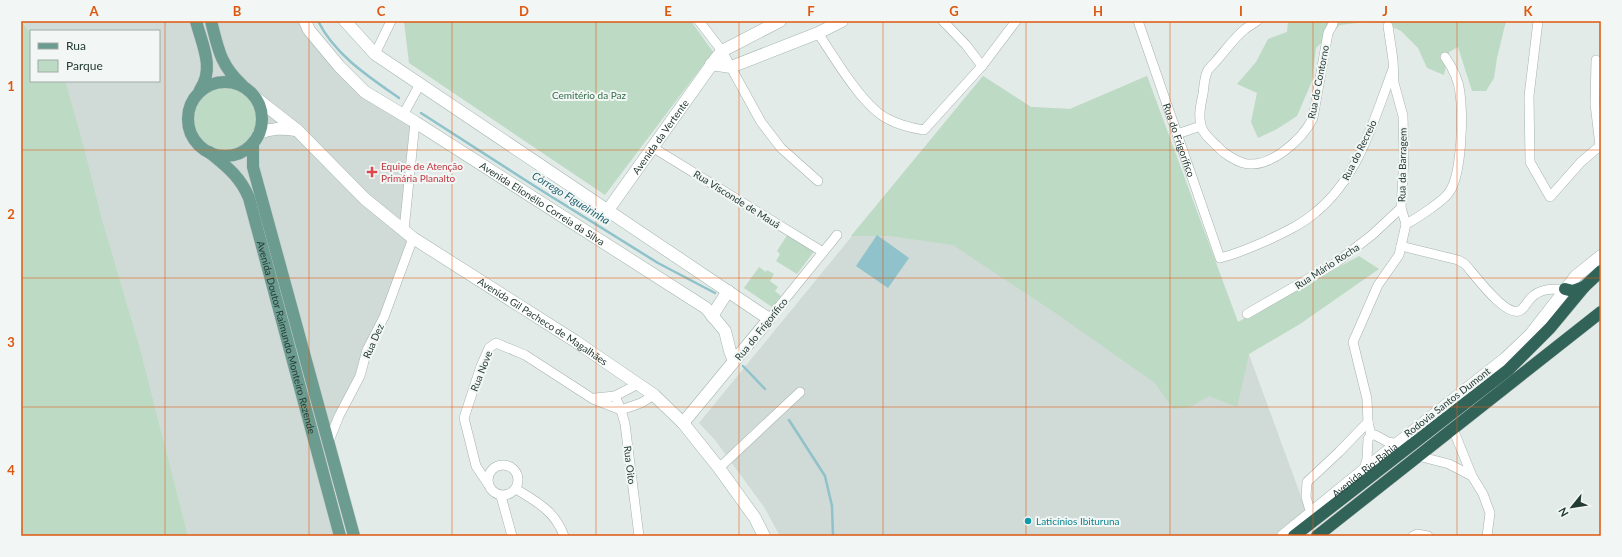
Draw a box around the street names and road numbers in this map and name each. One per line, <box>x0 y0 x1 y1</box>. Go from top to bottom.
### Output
street label: Rua do Contorno <box>1305 44 1331 120</box>
street label: Avenida da Vertente <box>630 97 691 176</box>
street label: Rua do Frigorífico <box>1161 102 1198 179</box>
street label: Rua do Recreio <box>1339 118 1379 182</box>
street label: Rua da Barragem <box>1395 128 1409 202</box>
street label: Avenida Elionélio Correia da Silva <box>478 159 607 248</box>
street label: Rua Visconde de Mauá <box>692 167 783 231</box>
street label: Avenida Doutor Raimundo Monteiro Rezende <box>255 239 318 435</box>
street label: Rua Mário Rocha <box>1292 241 1362 291</box>
street label: Avenida Gil Pacheco de Magalhães <box>476 275 610 368</box>
street label: Rua do Frigorífico <box>732 295 790 363</box>
street label: Rua Dez <box>360 321 386 360</box>
street label: Rua Nove <box>468 349 494 393</box>
street label: Rodovia Santos Dumont <box>1402 364 1493 439</box>
street label: Avenida Rio-Bahia <box>1330 440 1400 500</box>
street label: Rua Oito <box>622 445 638 485</box>

